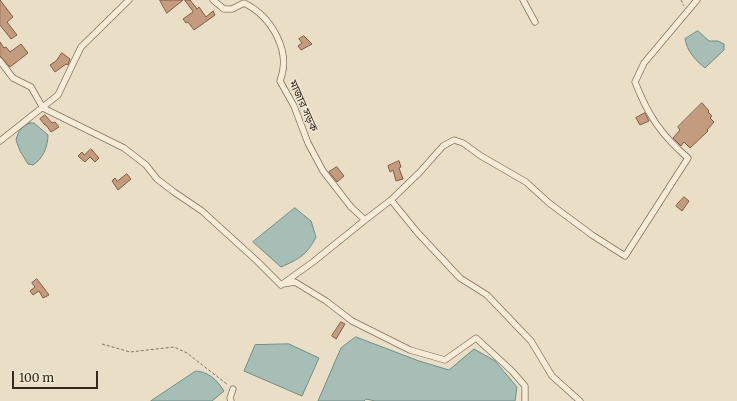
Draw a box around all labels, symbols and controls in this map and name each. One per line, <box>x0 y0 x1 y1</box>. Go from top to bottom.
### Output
street label: মাজার সড়ক <box>286 78 320 134</box>
scale bar <box>14 363 100 389</box>
text: 100 m <box>19 370 54 385</box>

